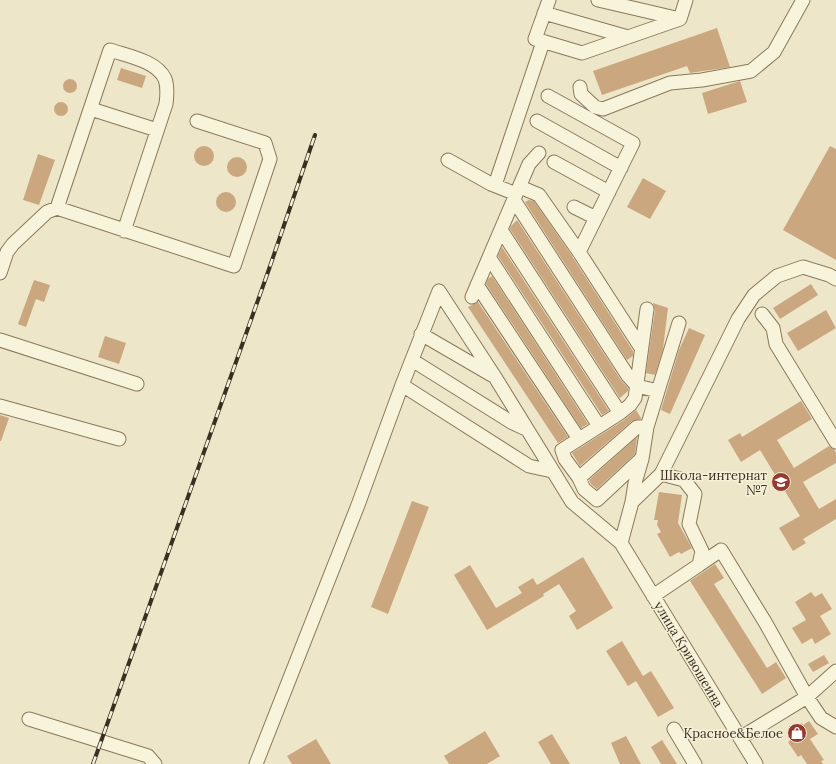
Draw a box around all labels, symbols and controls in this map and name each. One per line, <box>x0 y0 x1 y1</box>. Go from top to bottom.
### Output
place label: Школа-интернат №7 <box>660 467 768 499</box>
school or university icon: Школа-интернат №7 <box>770 471 792 493</box>
street label: улица Кривошеина <box>650 598 727 711</box>
shop icon: Красное&Белое <box>786 722 808 744</box>
place label: Красное&Белое <box>683 725 783 742</box>

